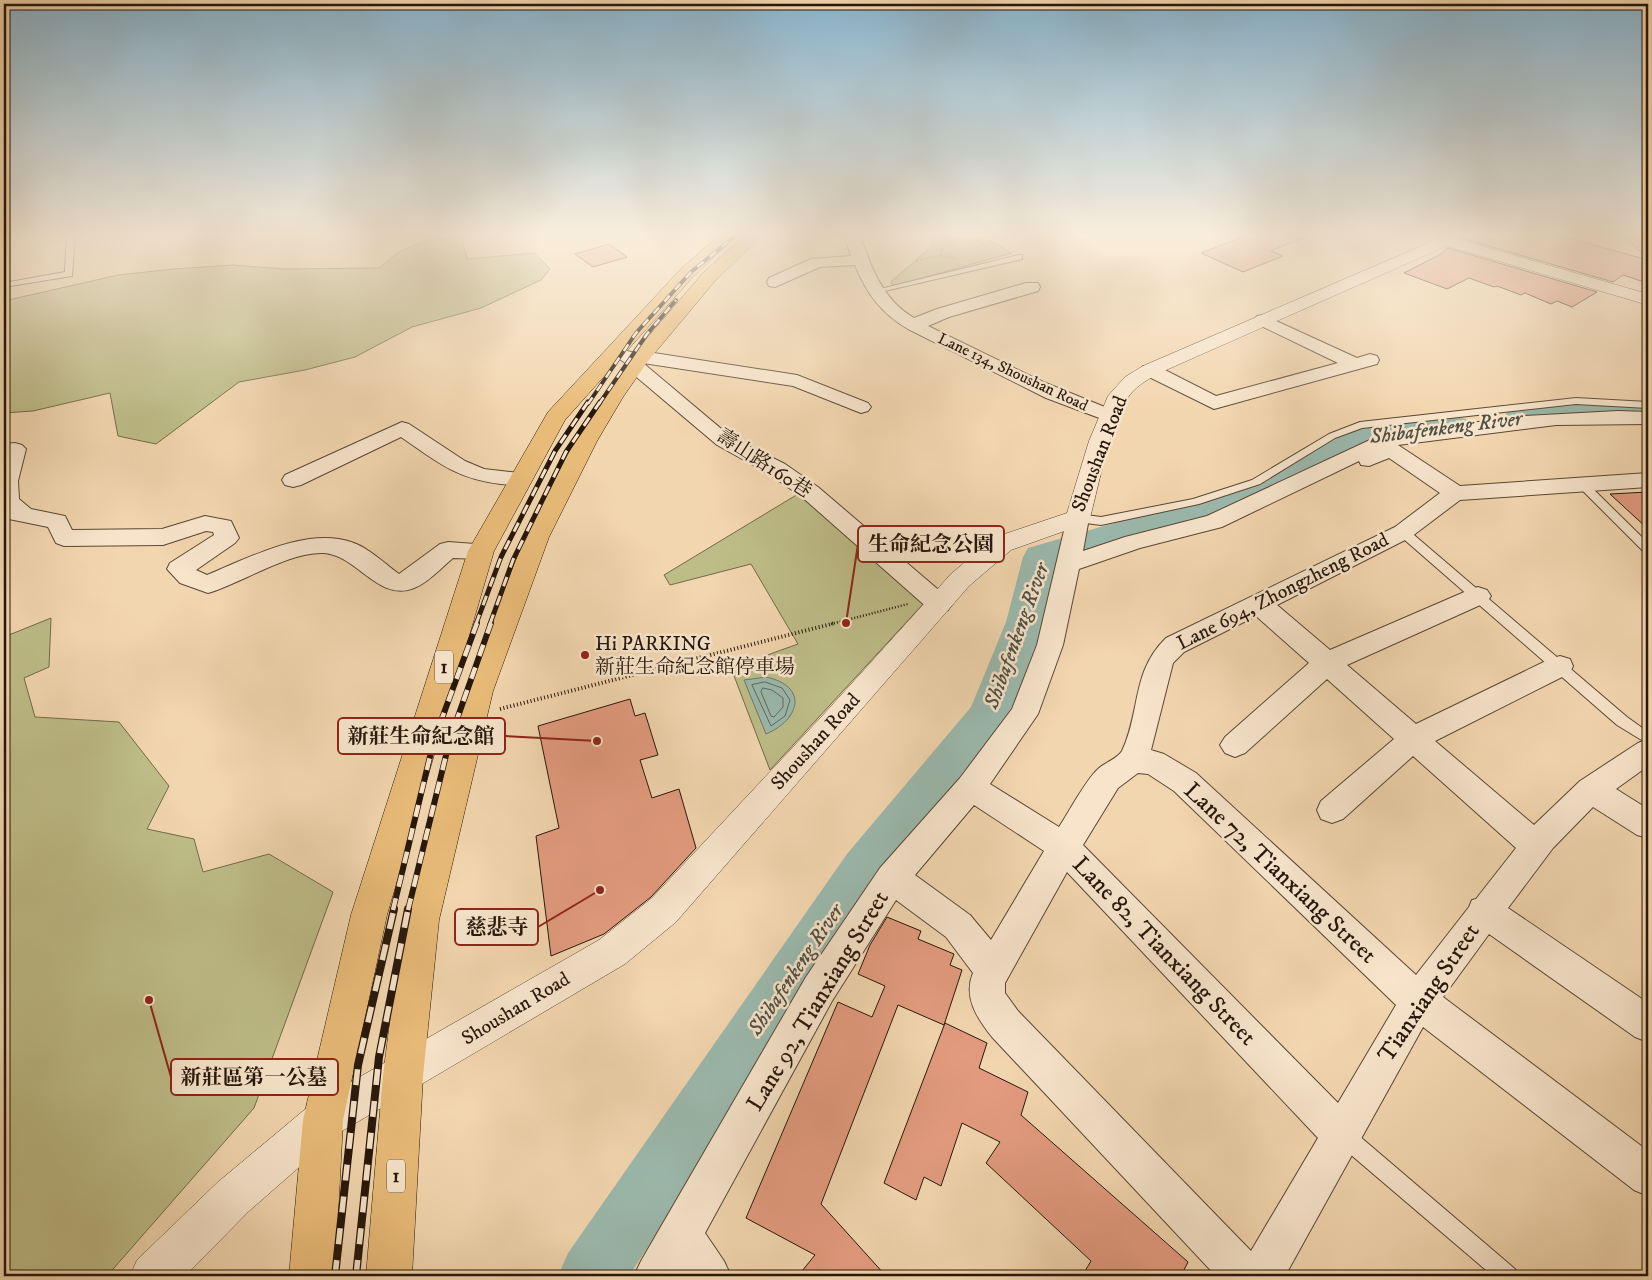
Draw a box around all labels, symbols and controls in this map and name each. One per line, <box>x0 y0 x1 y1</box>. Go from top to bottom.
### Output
street label: Lane 134, Shoushan Road <box>935 328 1091 416</box>
street label: Shoushan Road <box>1066 393 1134 515</box>
water label: Shibafenkeng River <box>1368 406 1525 450</box>
street label: 壽山路160巷 <box>712 424 816 504</box>
callout: 生命紀念公園 <box>858 526 1004 562</box>
street label: Lane 694, Zhongzheng Road <box>1173 528 1393 656</box>
text: 生命紀念公園 <box>868 532 994 558</box>
water label: Shibafenkeng River <box>978 558 1056 713</box>
place label: Hi PARKING 新莊生命紀念館停車場 <box>595 632 795 680</box>
marker: Hi PARKING 新莊生命紀念館停車場 <box>579 649 591 661</box>
road number: 1 <box>435 650 453 684</box>
street label: Shoushan Road <box>766 688 866 796</box>
callout: 新莊生命紀念館 <box>338 718 505 754</box>
text: 新莊生命紀念館 <box>348 724 495 750</box>
street label: Lane 72, Tianxiang Street <box>1177 776 1383 970</box>
street label: Lane 82, Tianxiang Street <box>1066 850 1263 1052</box>
street label: Lane 92, Tianxiang Street <box>740 885 896 1117</box>
water label: Shibafenkeng River <box>742 898 850 1041</box>
callout: 慈悲寺 <box>455 909 538 945</box>
text: 慈悲寺 <box>466 915 529 941</box>
street label: Tianxiang Street <box>1371 918 1487 1068</box>
street label: Shoushan Road <box>457 967 575 1051</box>
callout: 新莊區第一公墓 <box>171 1059 338 1095</box>
text: 新莊區第一公墓 <box>181 1065 328 1091</box>
road number: 1 <box>387 1160 405 1192</box>

